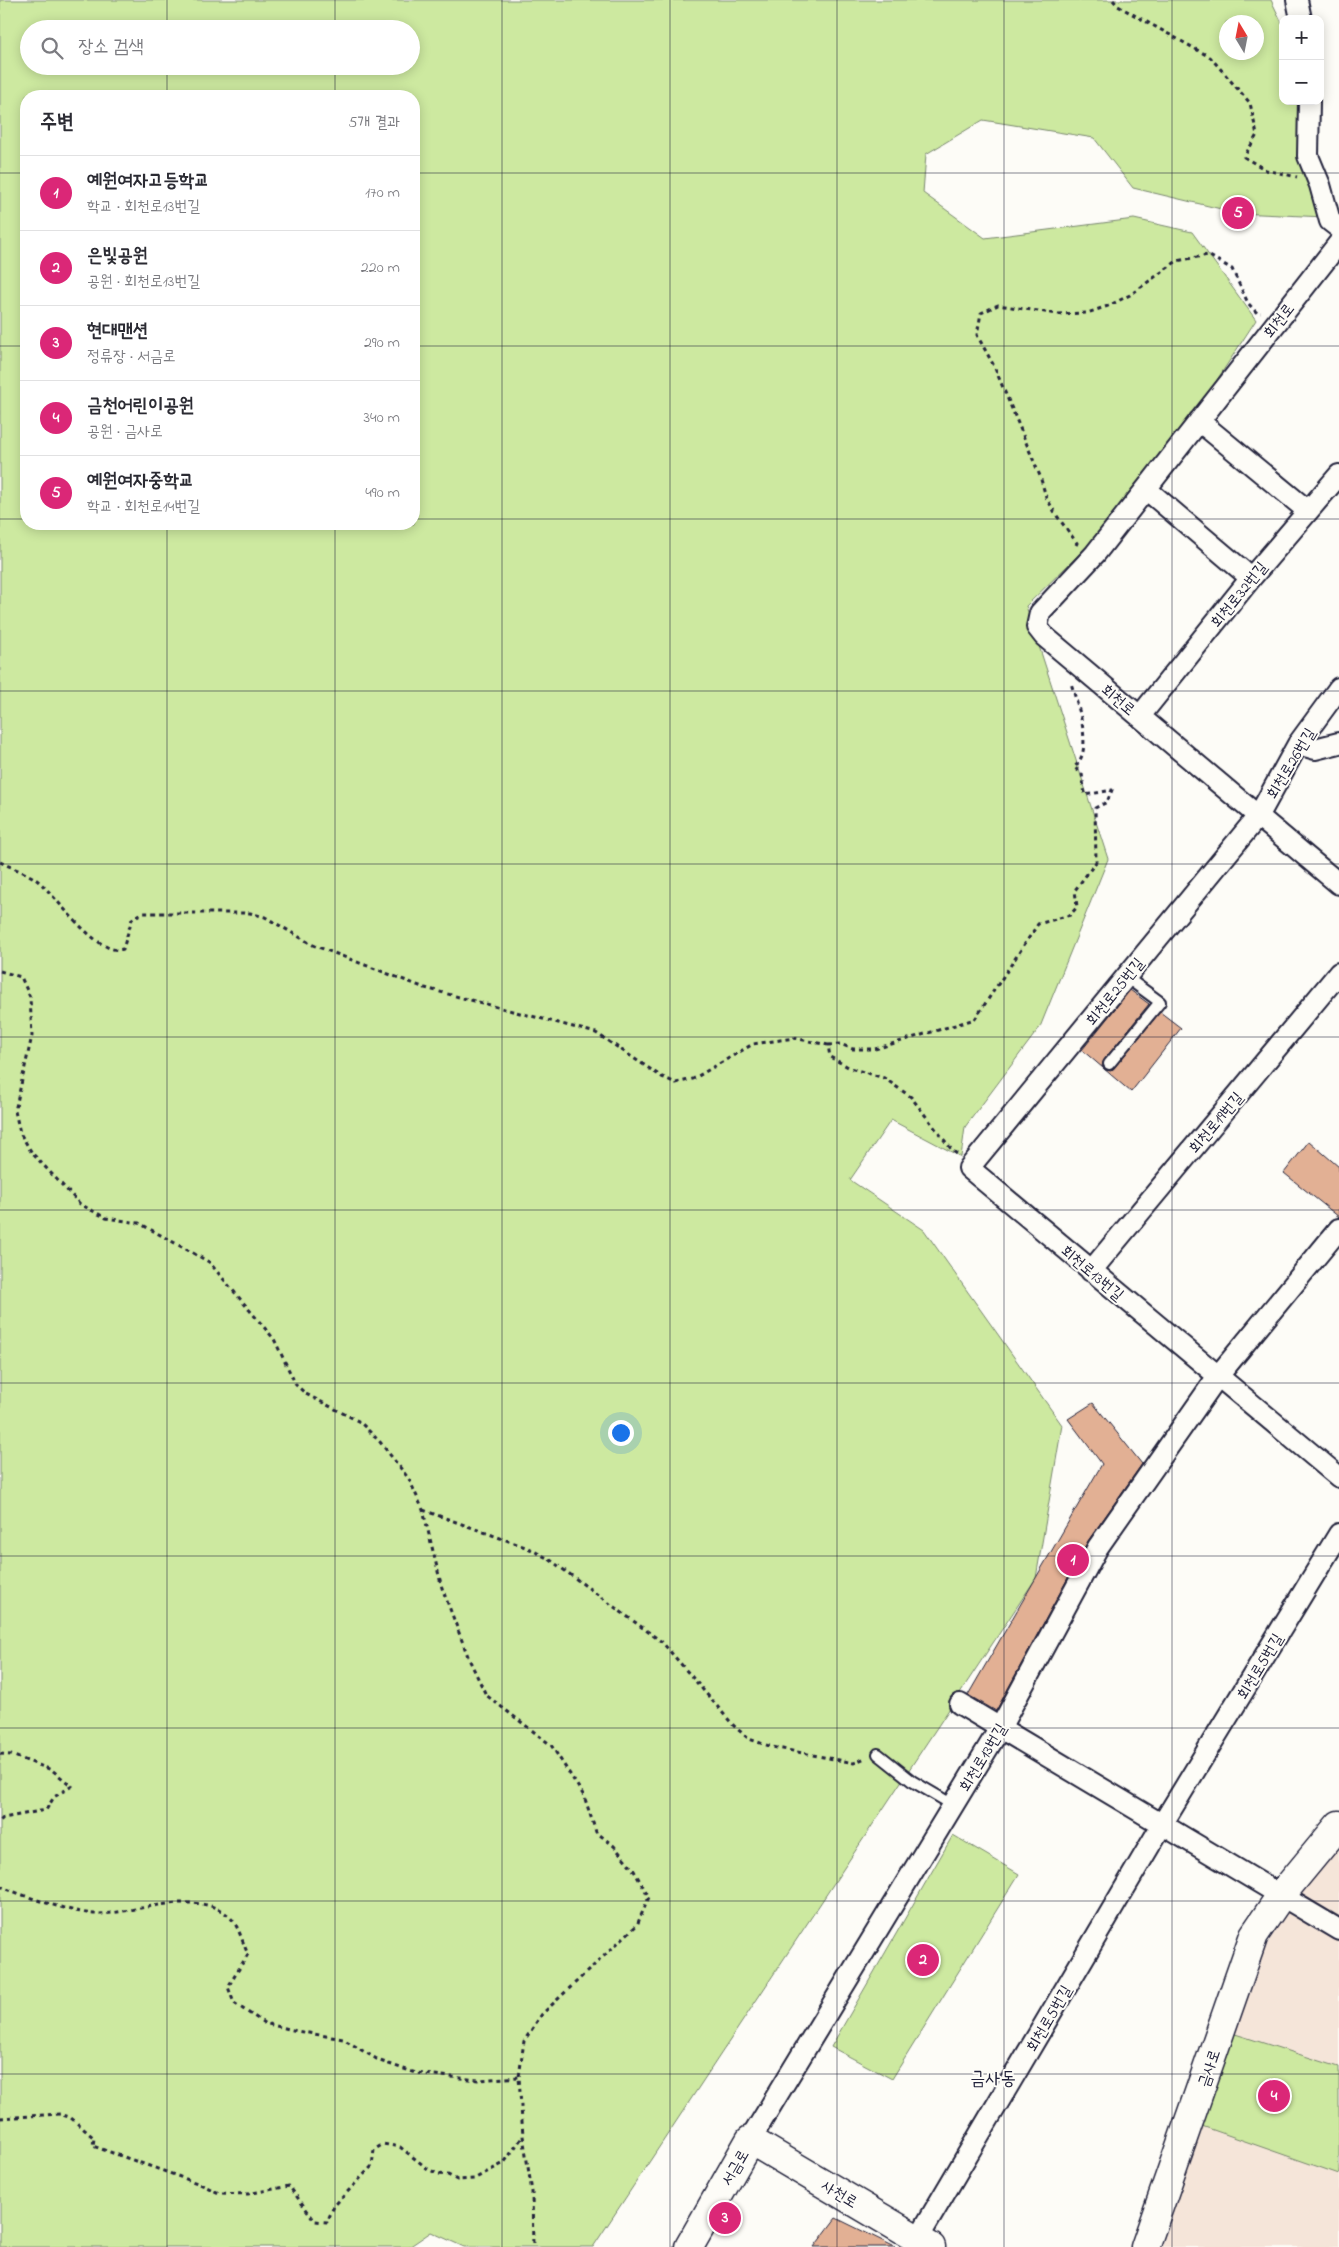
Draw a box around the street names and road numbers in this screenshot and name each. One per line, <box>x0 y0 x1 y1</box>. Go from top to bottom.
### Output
street label: 회천로 <box>1258 299 1301 344</box>
street label: 회천로32번길 <box>1205 557 1274 633</box>
street label: 회천로 <box>1095 679 1140 722</box>
street label: 회천로26번길 <box>1261 724 1323 804</box>
street label: 회천로25번길 <box>1081 953 1151 1031</box>
street label: 회천로19번길 <box>1183 1087 1250 1159</box>
street label: 회천로13번길 <box>1055 1240 1129 1307</box>
street label: 회천로5번길 <box>1231 1629 1290 1705</box>
street label: 회천로13번길 <box>954 1719 1014 1797</box>
street label: 회천로5번길 <box>1021 1981 1079 2057</box>
street label: 금사로 <box>1192 2046 1228 2091</box>
street label: 서금로 <box>716 2145 756 2191</box>
street label: 사천로 <box>816 2174 862 2215</box>

